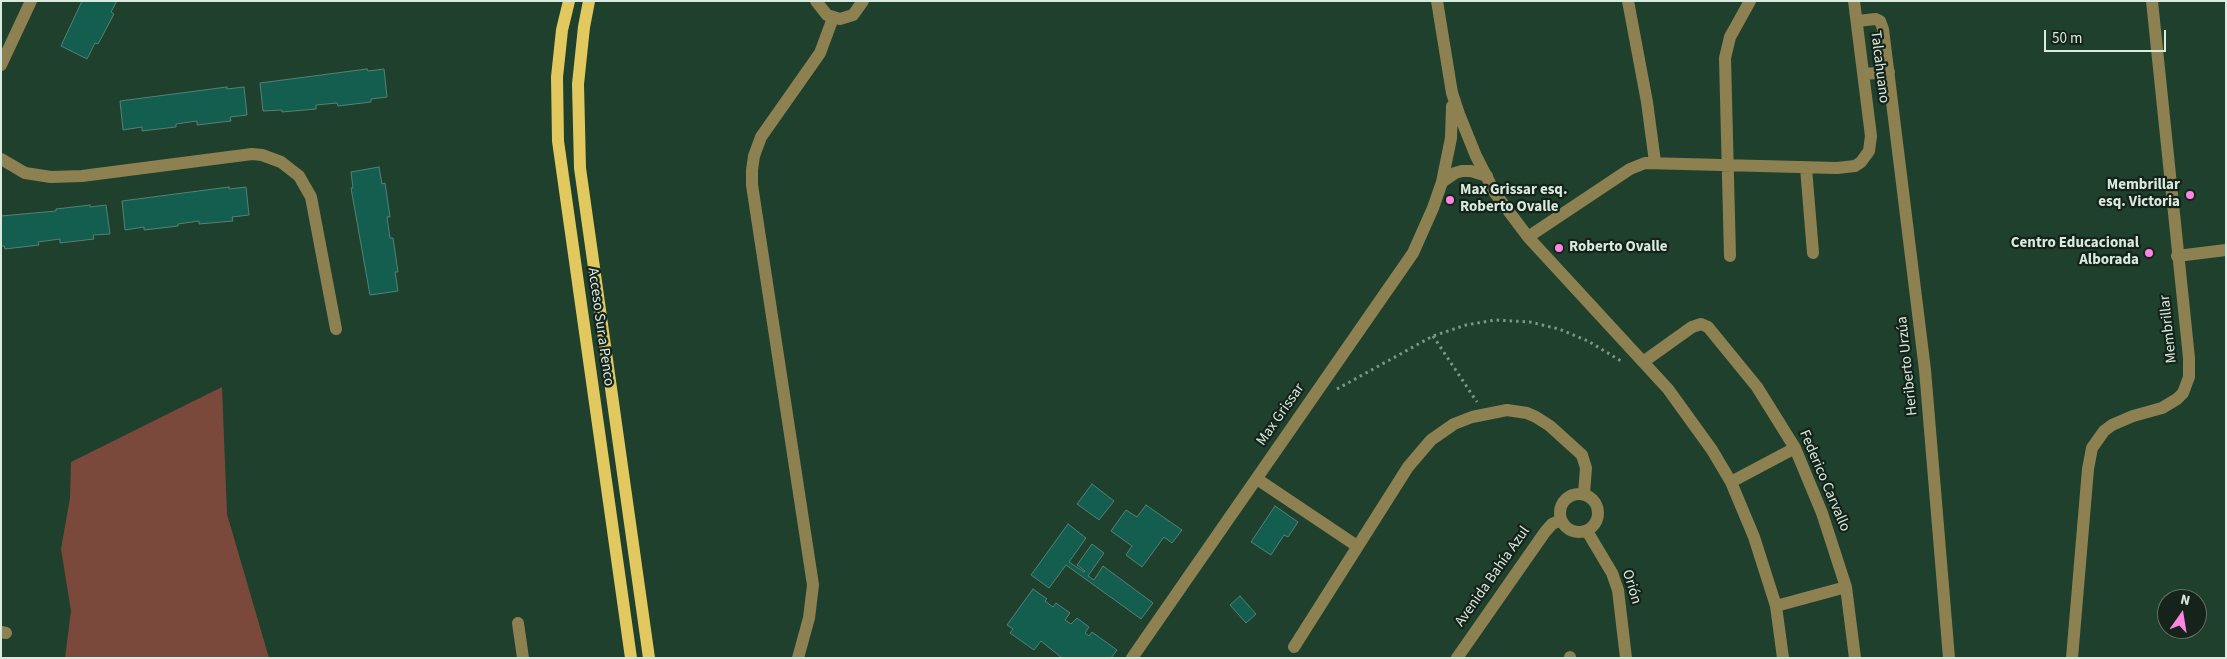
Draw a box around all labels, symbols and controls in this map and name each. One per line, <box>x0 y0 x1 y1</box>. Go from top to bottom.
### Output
scale bar <box>2047 20 2170 52</box>
text: 50 m <box>2052 28 2082 49</box>
street label: Talcahuano <box>1866 30 1892 104</box>
place label: Membrillar esq. Victoria <box>2098 177 2180 212</box>
place label: Max Grissar esq. Roberto Ovalle <box>1460 182 1567 217</box>
marker: Membrillar esq. Victoria <box>2184 189 2196 201</box>
marker: Max Grissar esq. Roberto Ovalle <box>1444 194 1456 206</box>
place label: Centro Educacional Alborada <box>2011 235 2139 270</box>
place label: Roberto Ovalle <box>1569 239 1668 257</box>
marker: Roberto Ovalle <box>1553 242 1565 254</box>
marker: Centro Educacional Alborada <box>2143 247 2155 259</box>
street label: Acceso Sur a Penco <box>583 267 617 387</box>
street label: Membrillar <box>2156 294 2182 364</box>
street label: Heriberto Urzúa <box>1894 315 1922 417</box>
street label: Max Grissar <box>1253 380 1309 450</box>
street label: Federico Carvallo <box>1794 427 1854 535</box>
street label: Avenida Bahía Azul <box>1452 523 1534 631</box>
street label: Orión <box>1617 568 1645 606</box>
north arrow <box>2157 589 2207 639</box>
text: N <box>2178 590 2192 611</box>

